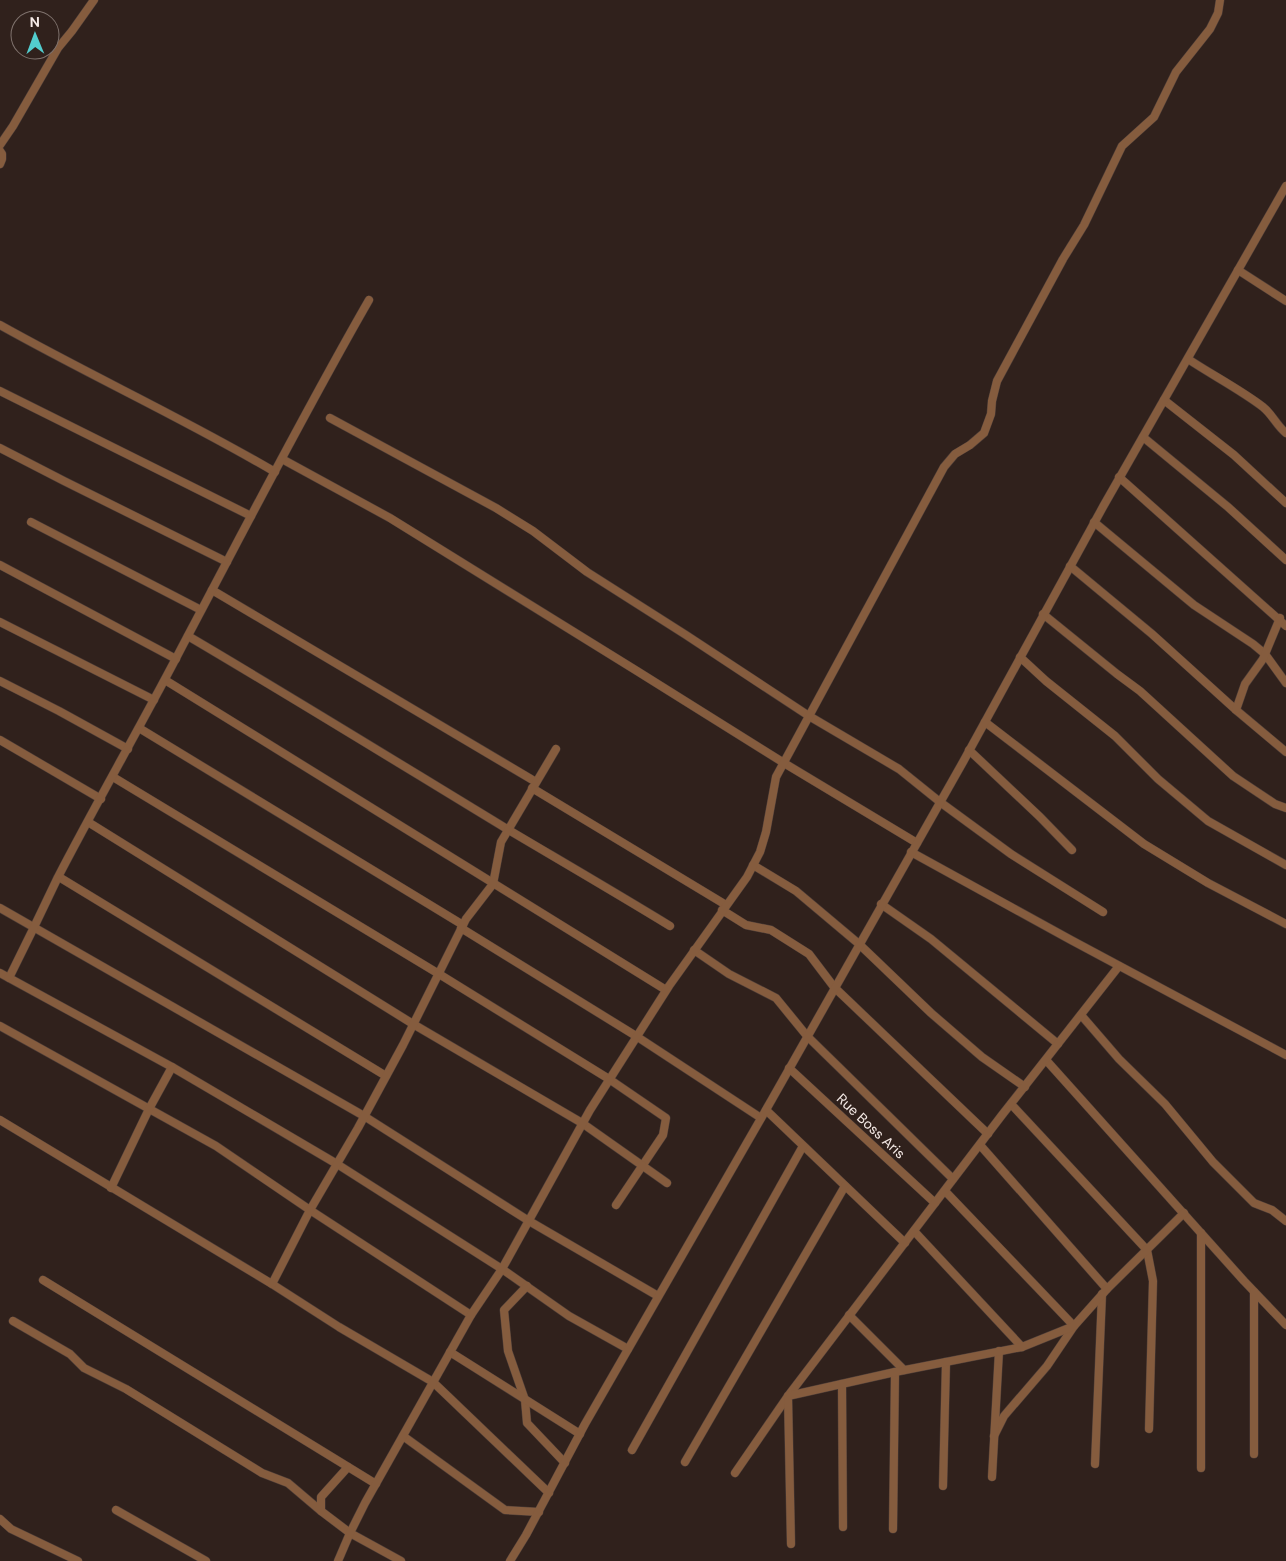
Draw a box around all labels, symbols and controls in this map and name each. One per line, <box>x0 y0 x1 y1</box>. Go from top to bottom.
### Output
north arrow <box>10 10 60 60</box>
text: N <box>30 13 40 31</box>
street label: Rue Boss Aris <box>833 1090 909 1162</box>

